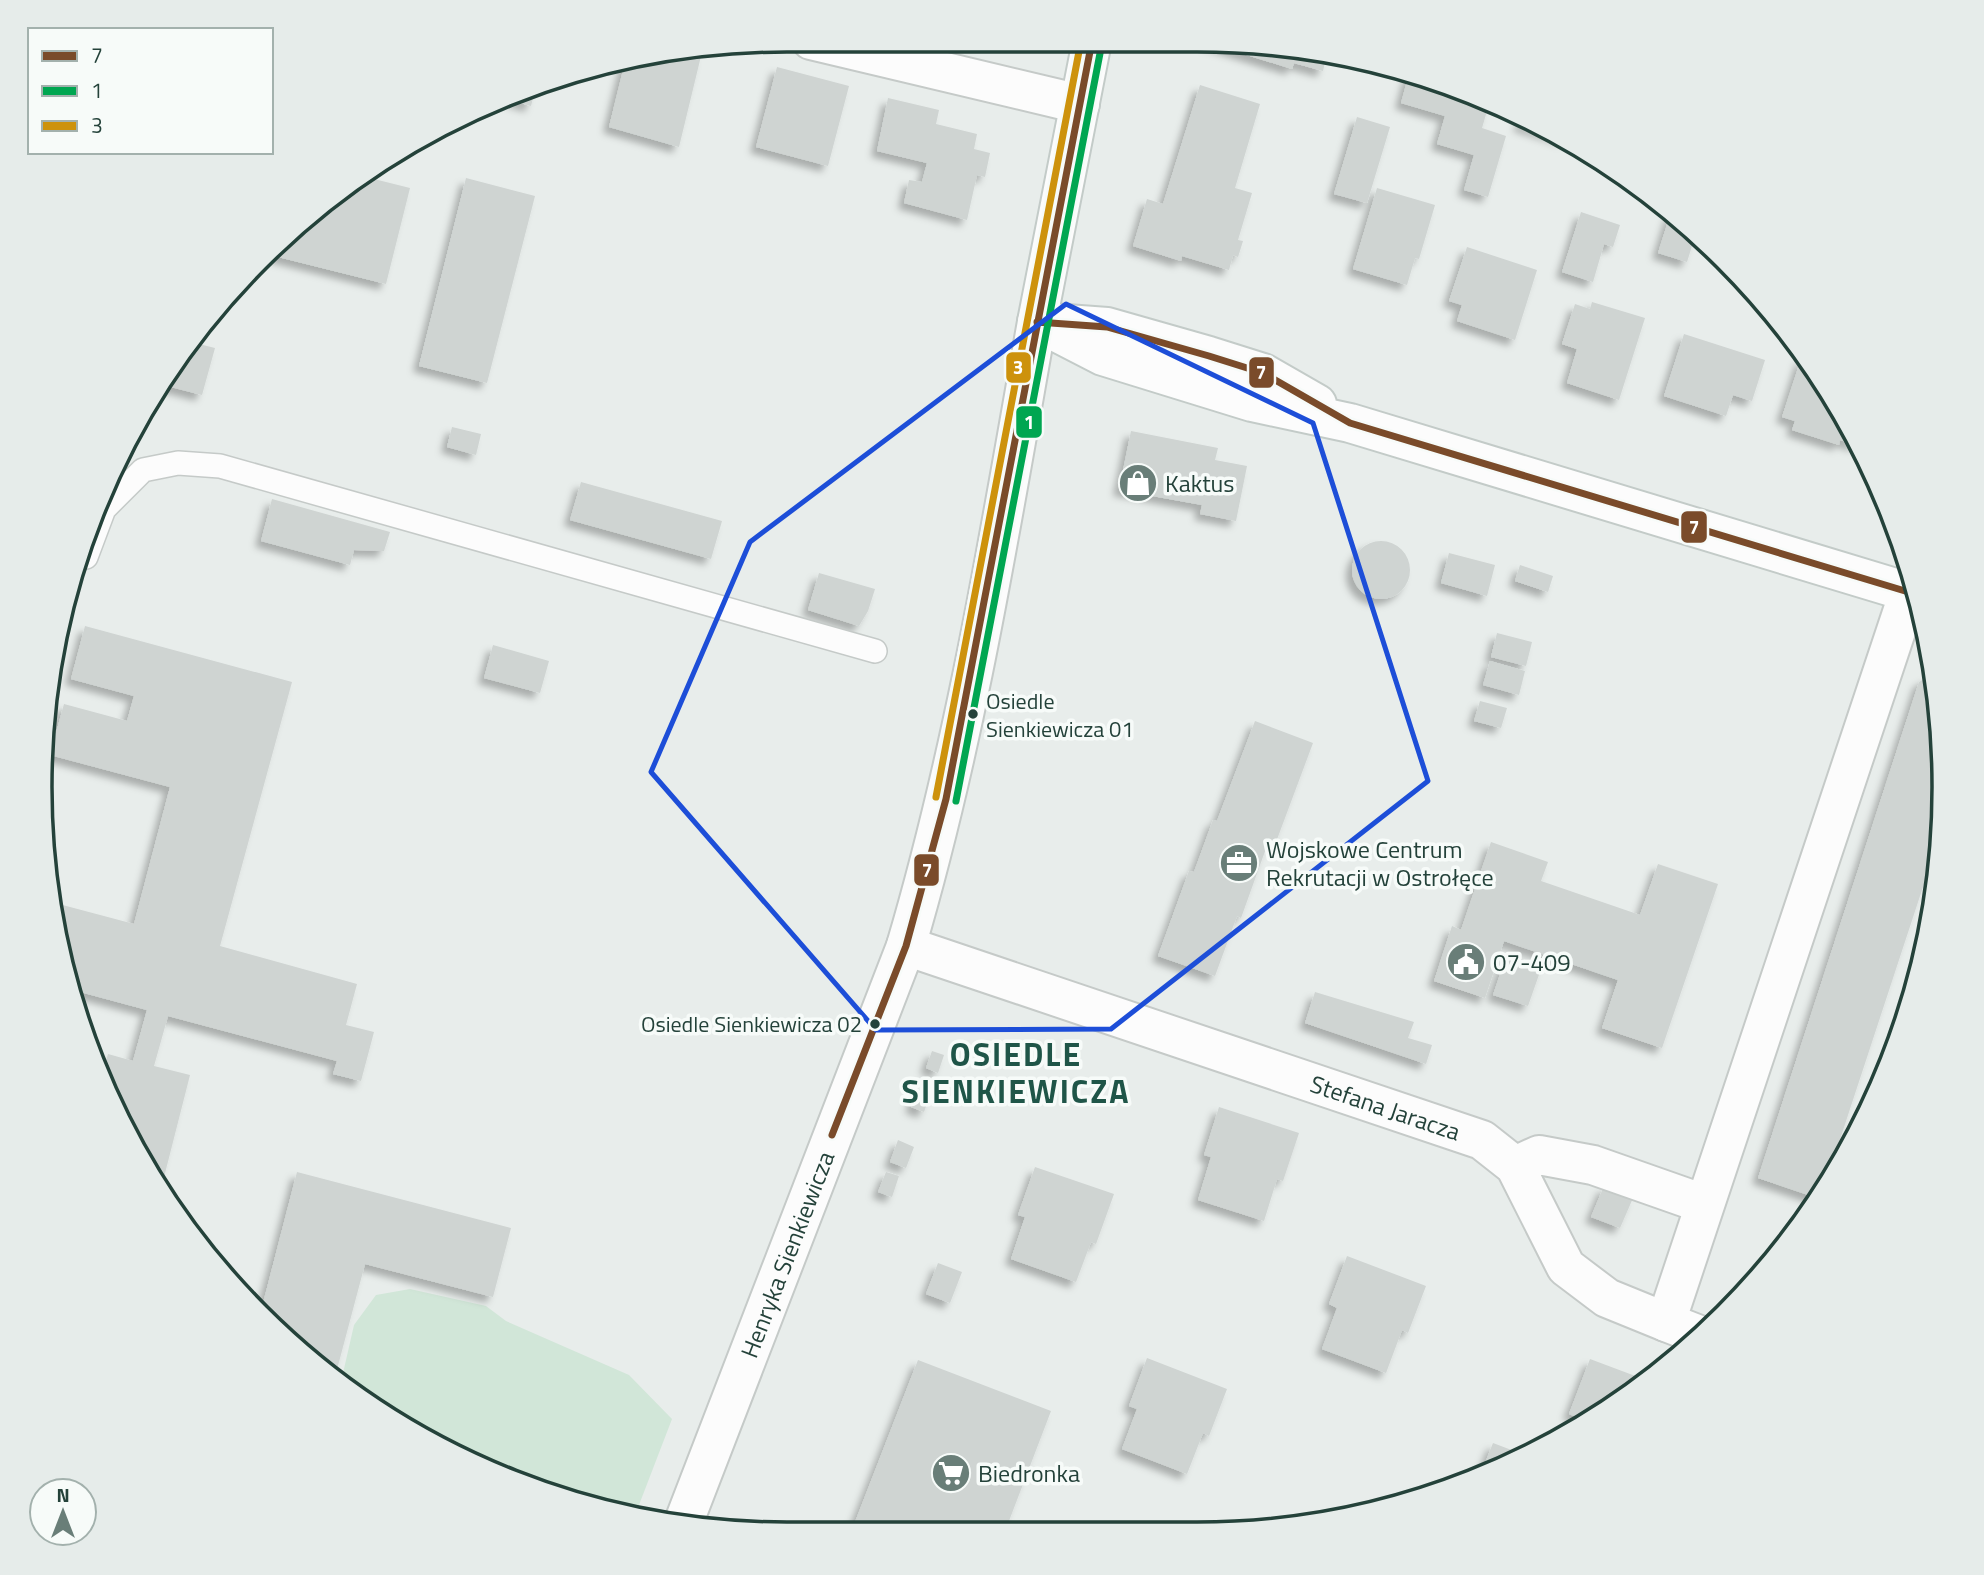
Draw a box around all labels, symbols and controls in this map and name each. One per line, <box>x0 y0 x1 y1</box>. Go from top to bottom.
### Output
legend <box>28 28 273 154</box>
text: 7 <box>91 39 103 71</box>
text: 1 <box>91 74 103 106</box>
text: 3 <box>91 109 103 141</box>
line badge: 3 <box>1005 351 1032 384</box>
text: 3 <box>1013 352 1023 381</box>
line badge: 7 <box>1248 356 1275 389</box>
text: 7 <box>1256 357 1266 386</box>
line badge: 1 <box>1015 405 1043 439</box>
text: 1 <box>1024 407 1034 436</box>
shop icon: Kaktus <box>1117 462 1159 504</box>
place label: Kaktus <box>1165 465 1235 501</box>
line badge: 7 <box>1680 510 1708 544</box>
text: 7 <box>1689 512 1699 541</box>
place label: Osiedle Sienkiewicza 01 <box>986 684 1134 746</box>
marker: Osiedle Sienkiewicza 01 <box>966 707 980 721</box>
place label: Wojskowe Centrum Rekrutacji w Ostrołęce <box>1266 831 1494 895</box>
office icon: Wojskowe Centrum Rekrutacji w Ostrołęce <box>1218 842 1260 884</box>
line badge: 7 <box>913 853 940 887</box>
text: 7 <box>922 855 932 884</box>
public building icon: 07-409 <box>1445 941 1487 983</box>
place label: 07-409 <box>1493 944 1571 980</box>
place label: Osiedle Sienkiewicza 02 <box>641 1007 862 1041</box>
marker: Osiedle Sienkiewicza 02 <box>868 1017 882 1031</box>
district label: OSIEDLE SIENKIEWICZA <box>902 1030 1130 1115</box>
street label: Stefana Jaracza <box>1306 1066 1465 1150</box>
street label: Henryka Sienkiewicza <box>731 1146 843 1363</box>
supermarket icon: Biedronka <box>930 1452 972 1494</box>
place label: Biedronka <box>978 1455 1080 1491</box>
north arrow <box>28 1477 98 1547</box>
text: N <box>56 1480 70 1509</box>

